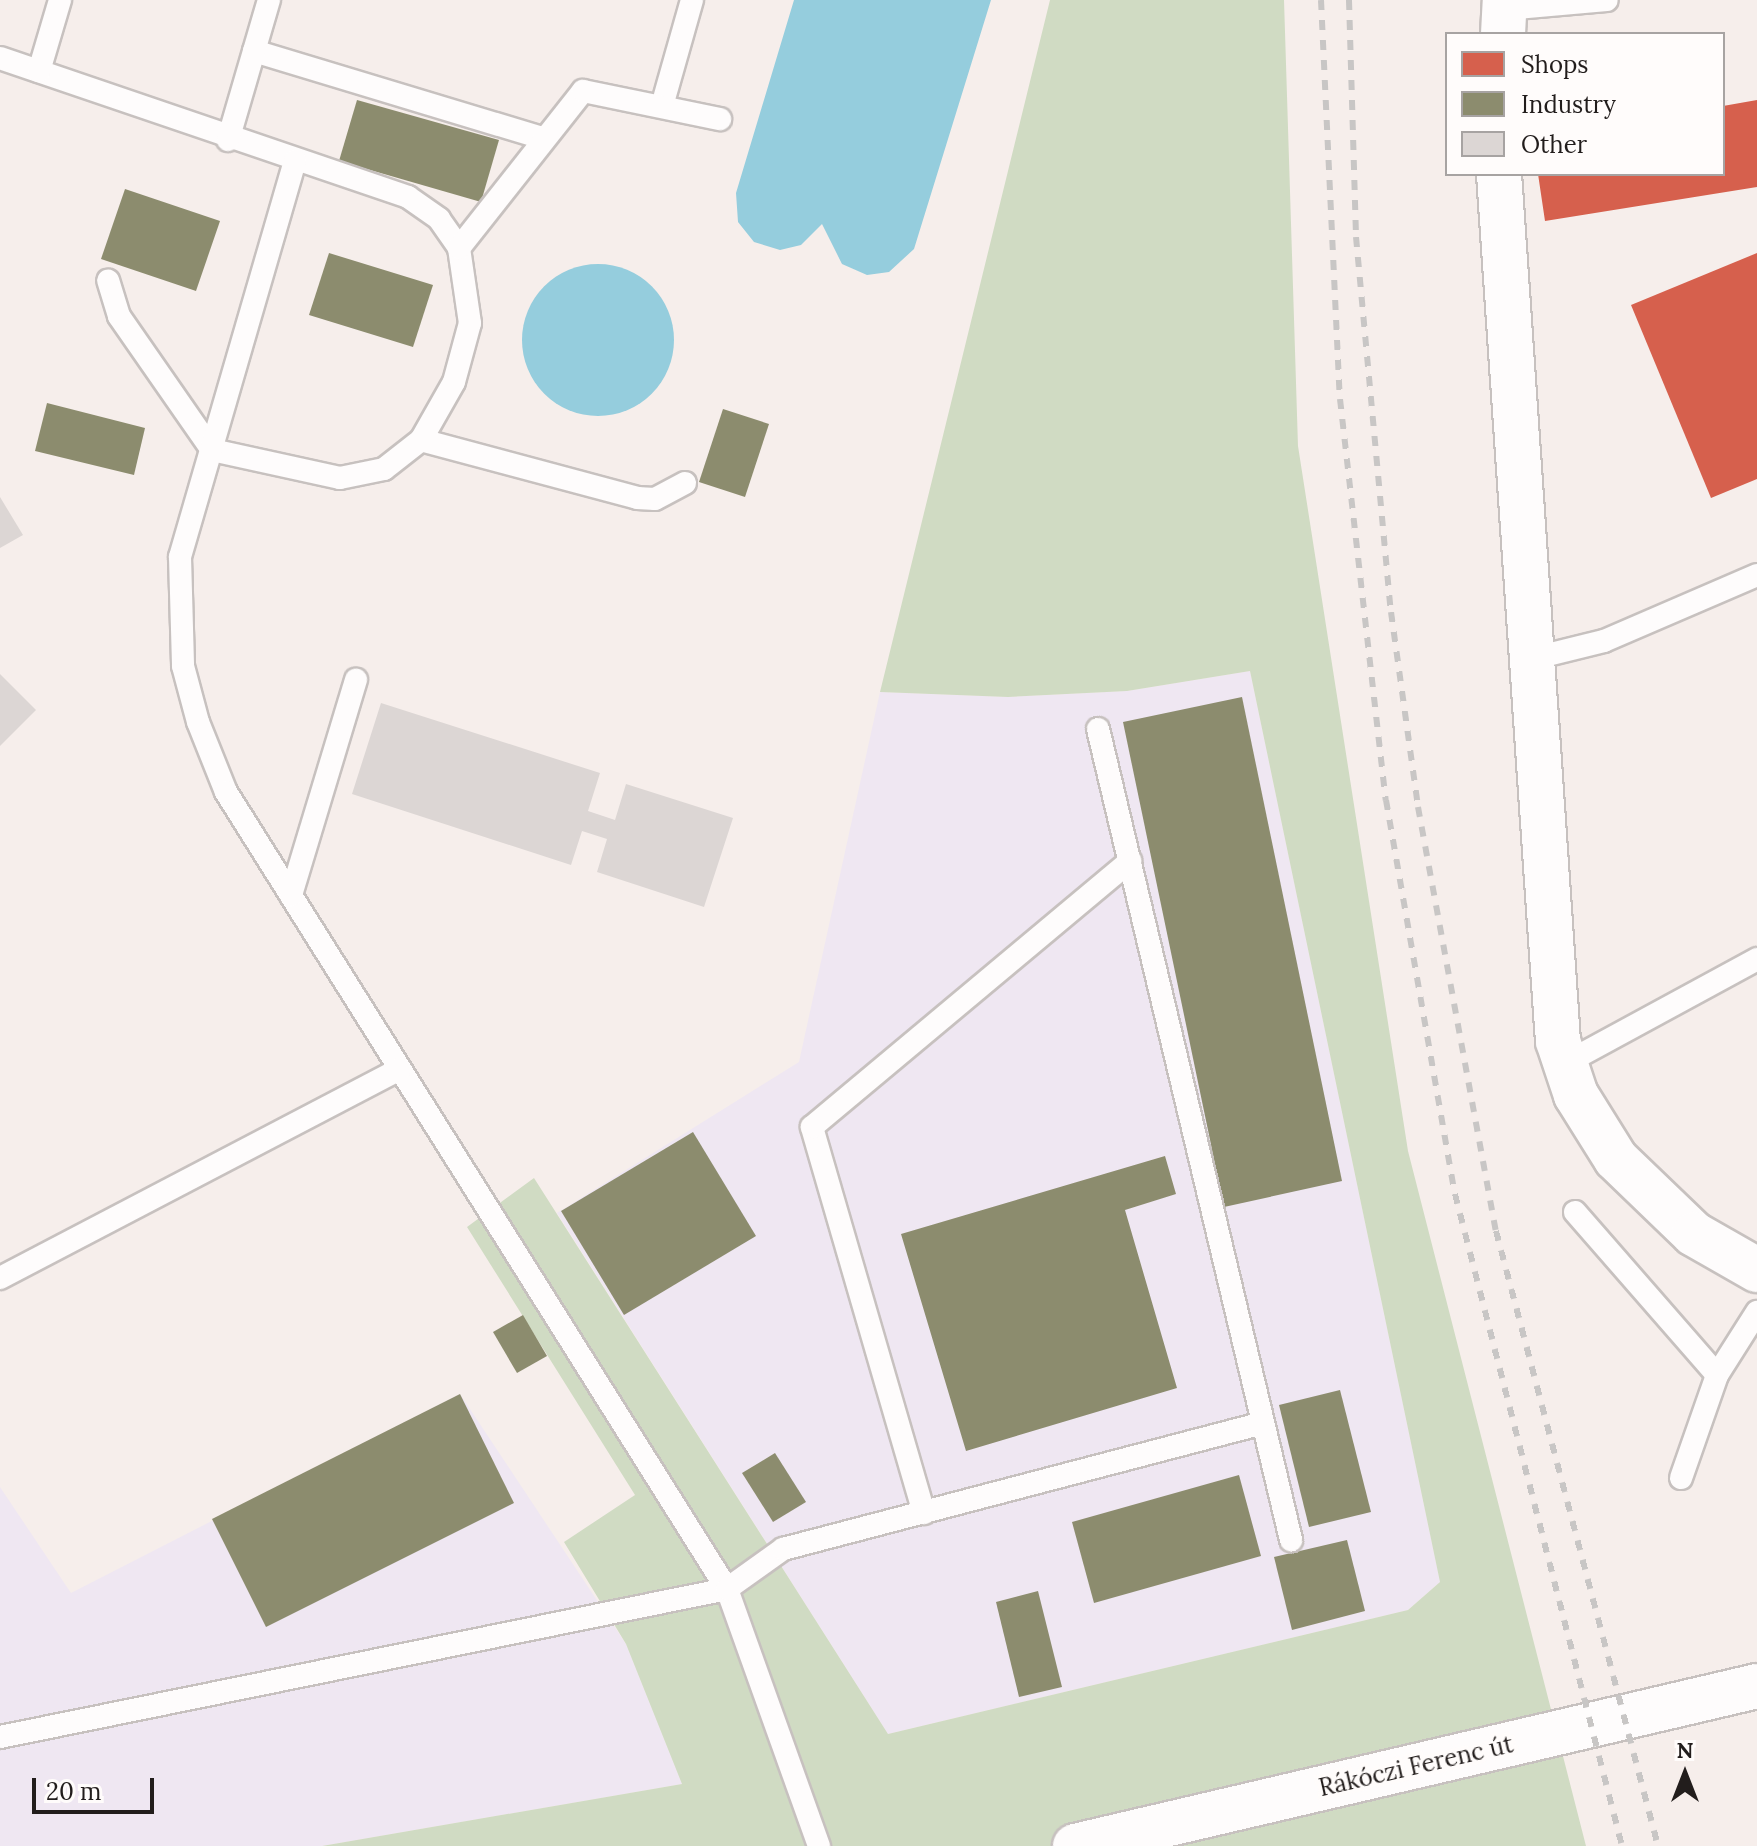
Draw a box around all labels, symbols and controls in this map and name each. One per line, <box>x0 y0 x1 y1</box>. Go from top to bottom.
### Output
legend <box>1445 32 1725 176</box>
text: Shops <box>1521 49 1588 80</box>
text: Industry <box>1521 89 1616 120</box>
text: Other <box>1521 129 1587 160</box>
street label: Rákóczi Ferenc út <box>1316 1730 1516 1802</box>
north arrow <box>1645 1734 1725 1814</box>
text: N <box>1676 1736 1694 1764</box>
scale bar <box>36 1762 158 1812</box>
text: 20 m <box>46 1776 102 1807</box>

